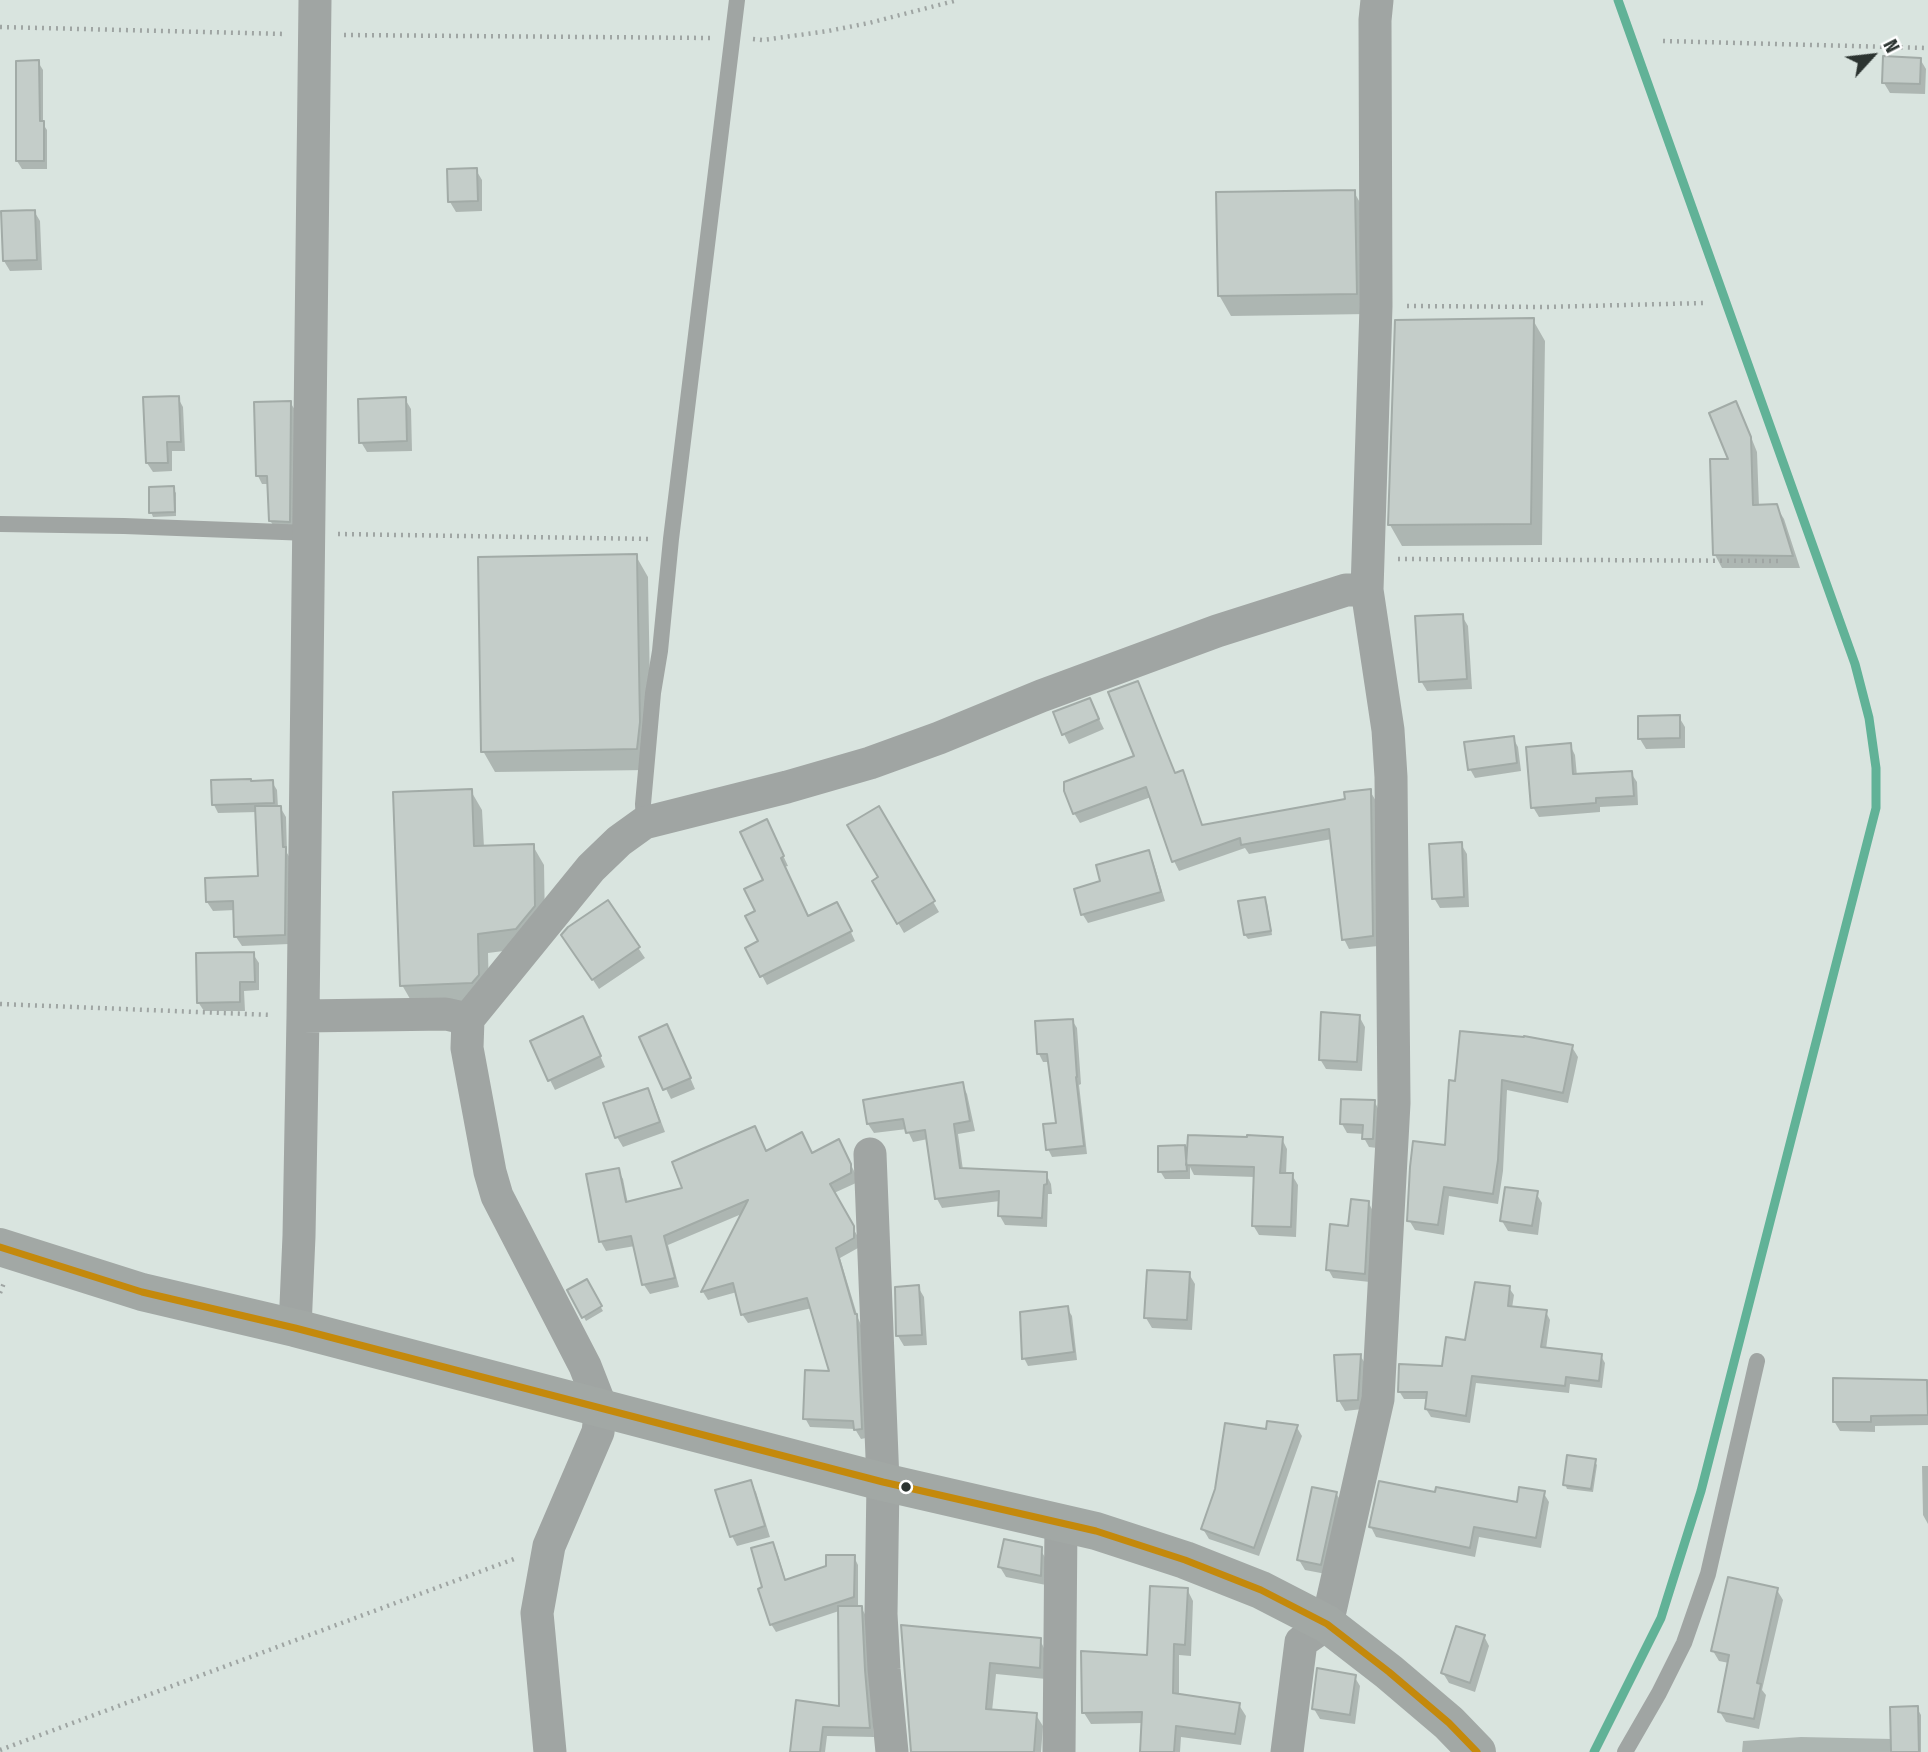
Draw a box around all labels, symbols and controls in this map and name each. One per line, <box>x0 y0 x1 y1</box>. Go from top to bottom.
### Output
north arrow <box>1837 21 1907 91</box>
text: N <box>1878 36 1904 57</box>
unlabelled marker <box>899 1480 913 1494</box>

